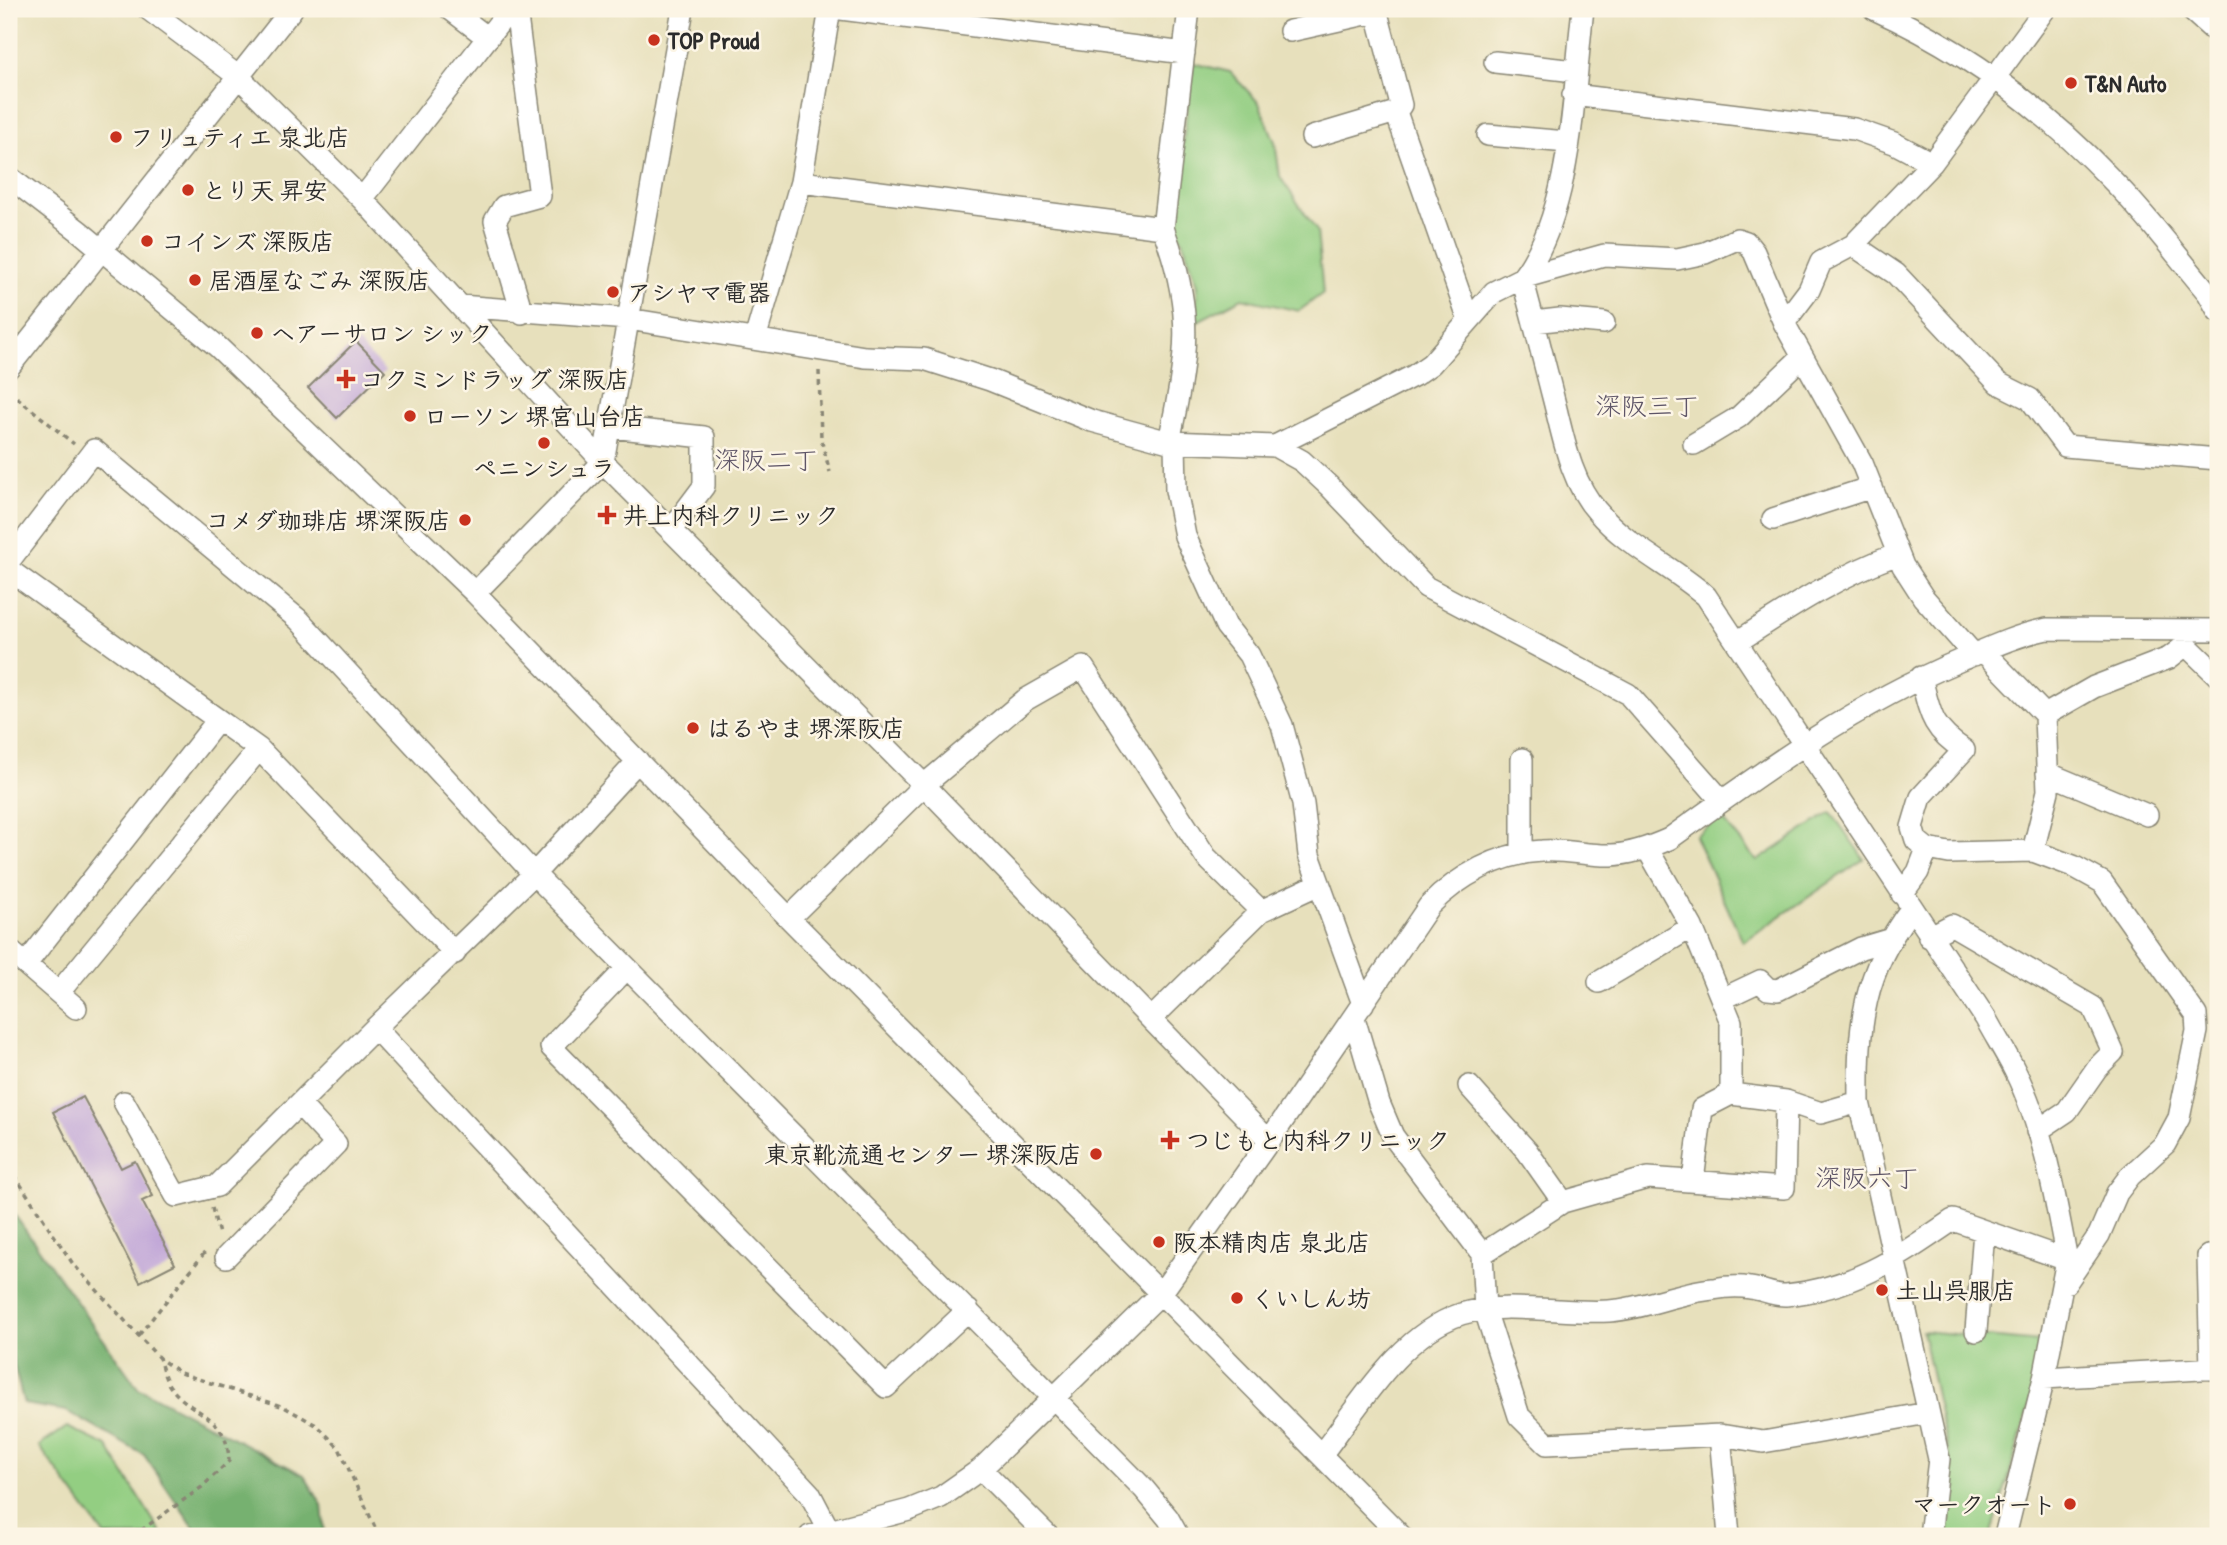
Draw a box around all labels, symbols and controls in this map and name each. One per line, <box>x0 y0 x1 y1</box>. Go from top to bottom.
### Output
place label: TOP Proud <box>667 24 760 56</box>
marker: TOP Proud <box>646 32 662 48</box>
place label: T&N Auto <box>2084 67 2167 99</box>
marker: T&N Auto <box>2063 75 2079 91</box>
place label: フリュティエ 泉北店 <box>130 121 350 153</box>
marker: フリュティエ 泉北店 <box>108 129 124 145</box>
place label: とり天 昇安 <box>202 174 328 206</box>
marker: とり天 昇安 <box>180 182 196 198</box>
place label: コインズ 深阪店 <box>161 225 335 257</box>
marker: コインズ 深阪店 <box>139 233 155 249</box>
place label: 居酒屋なごみ 深阪店 <box>209 264 431 296</box>
marker: 居酒屋なごみ 深阪店 <box>187 272 203 288</box>
place label: アシヤマ電器 <box>627 276 771 308</box>
marker: アシヤマ電器 <box>605 284 621 300</box>
place label: ヘアーサロン シック <box>271 317 493 349</box>
marker: ヘアーサロン シック <box>249 325 265 341</box>
place label: コクミンドラッグ 深阪店 <box>360 363 630 395</box>
marker: コクミンドラッグ 深阪店 <box>338 371 354 387</box>
district label: 深阪三丁 <box>1595 388 1699 423</box>
place label: ローソン 堺宮山台店 <box>424 400 646 432</box>
marker: ローソン 堺宮山台店 <box>402 408 418 424</box>
marker: ペニンシュラ <box>536 435 552 451</box>
district label: 深阪二丁 <box>714 442 818 477</box>
place label: ペニンシュラ <box>473 452 615 484</box>
place label: 井上内科クリニック <box>623 499 839 531</box>
place label: コメダ珈琲店 堺深阪店 <box>205 504 451 536</box>
marker: 井上内科クリニック <box>597 505 617 525</box>
marker: コメダ珈琲店 堺深阪店 <box>457 512 473 528</box>
place label: はるやま 堺深阪店 <box>707 712 905 744</box>
marker: はるやま 堺深阪店 <box>685 720 701 736</box>
place label: つじもと内科クリニック <box>1186 1124 1450 1156</box>
marker: つじもと内科クリニック <box>1160 1130 1180 1150</box>
place label: 東京靴流通センター 堺深阪店 <box>764 1138 1082 1170</box>
marker: 東京靴流通センター 堺深阪店 <box>1088 1146 1104 1162</box>
district label: 深阪六丁 <box>1815 1160 1919 1195</box>
place label: 阪本精肉店 泉北店 <box>1173 1226 1371 1258</box>
marker: 阪本精肉店 泉北店 <box>1151 1234 1167 1250</box>
place label: 土山呉服店 <box>1896 1274 2016 1306</box>
place label: くいしん坊 <box>1251 1282 1371 1314</box>
marker: 土山呉服店 <box>1874 1282 1890 1298</box>
marker: くいしん坊 <box>1229 1290 1245 1306</box>
place label: マークオート <box>1912 1488 2056 1520</box>
marker: マークオート <box>2062 1496 2078 1512</box>

